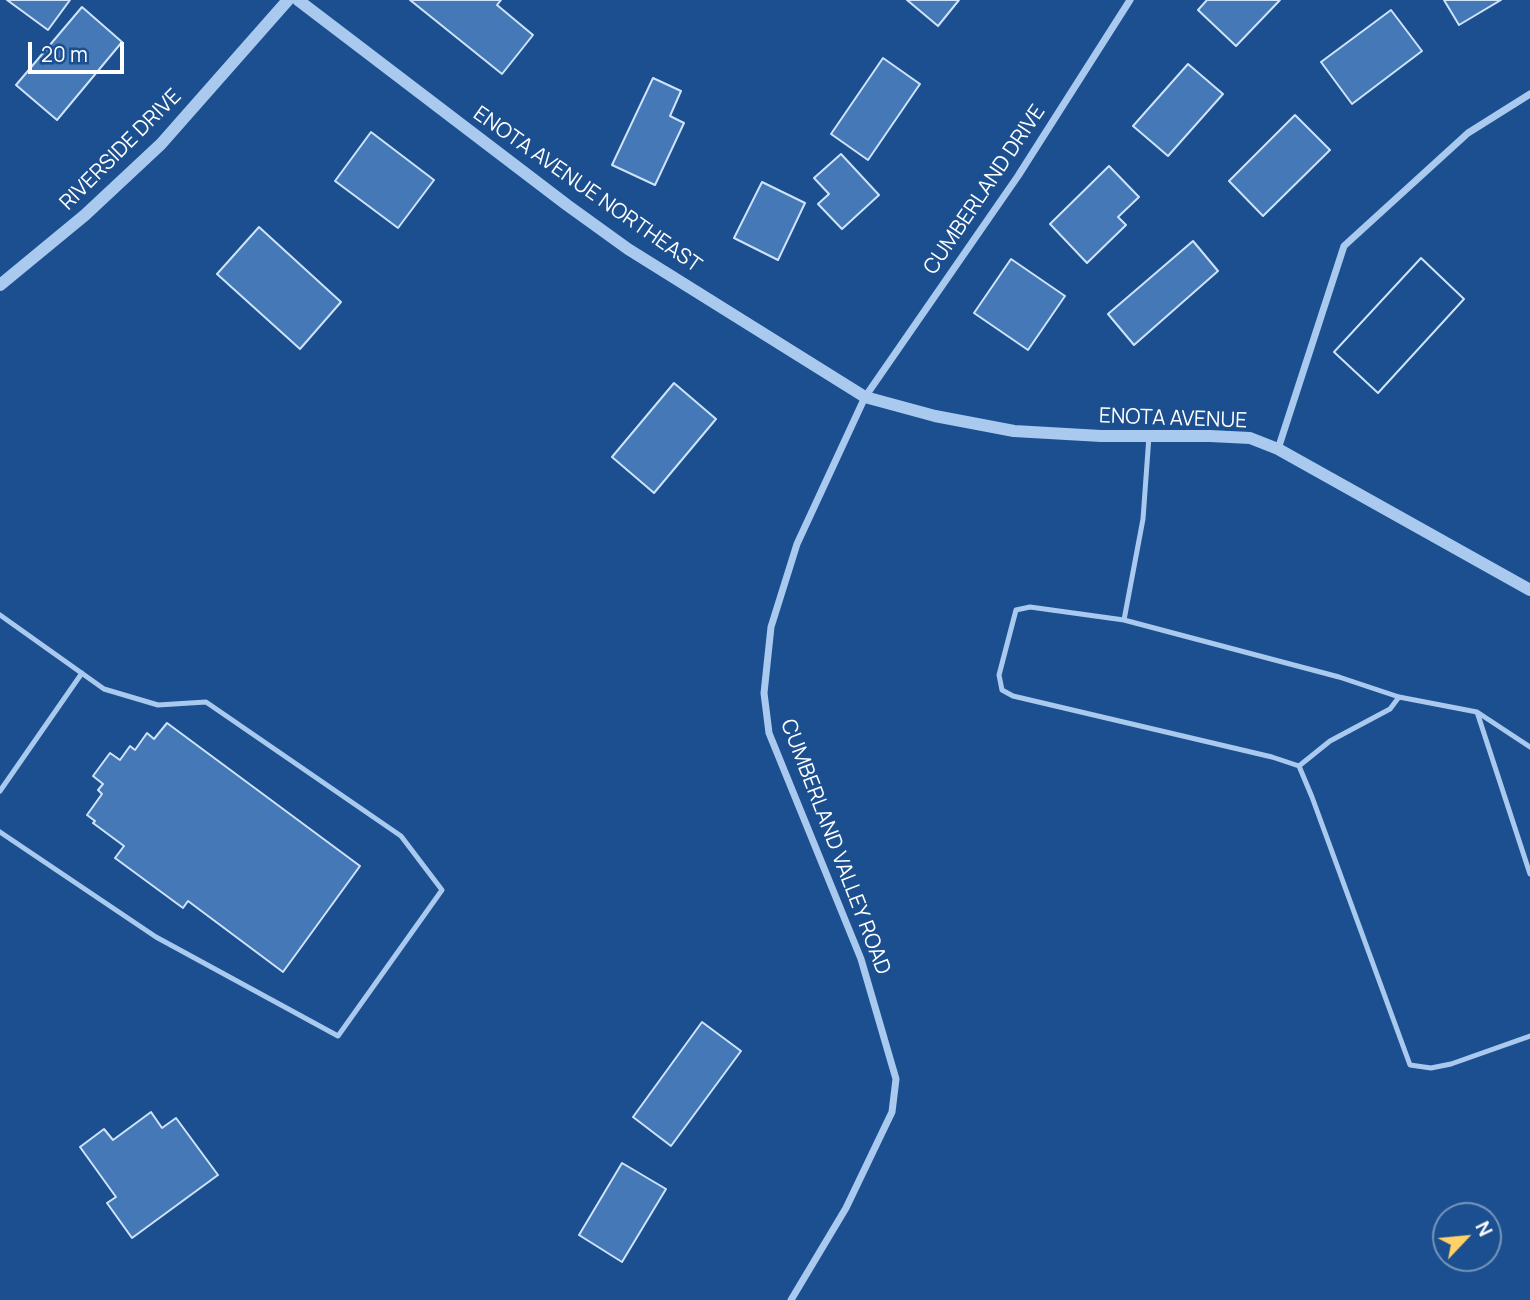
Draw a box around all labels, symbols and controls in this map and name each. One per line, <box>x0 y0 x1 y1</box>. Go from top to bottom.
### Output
scale bar <box>32 28 128 72</box>
text: 20 m <box>41 40 88 68</box>
street label: RIVERSIDE DRIVE <box>55 84 187 216</box>
street label: CUMBERLAND DRIVE <box>919 100 1051 280</box>
street label: ENOTA AVENUE NORTHEAST <box>468 102 706 278</box>
street label: ENOTA AVENUE <box>1098 404 1248 434</box>
street label: CUMBERLAND VALLEY ROAD <box>775 716 895 978</box>
north arrow <box>1432 1202 1502 1272</box>
text: N <box>1469 1217 1499 1241</box>

